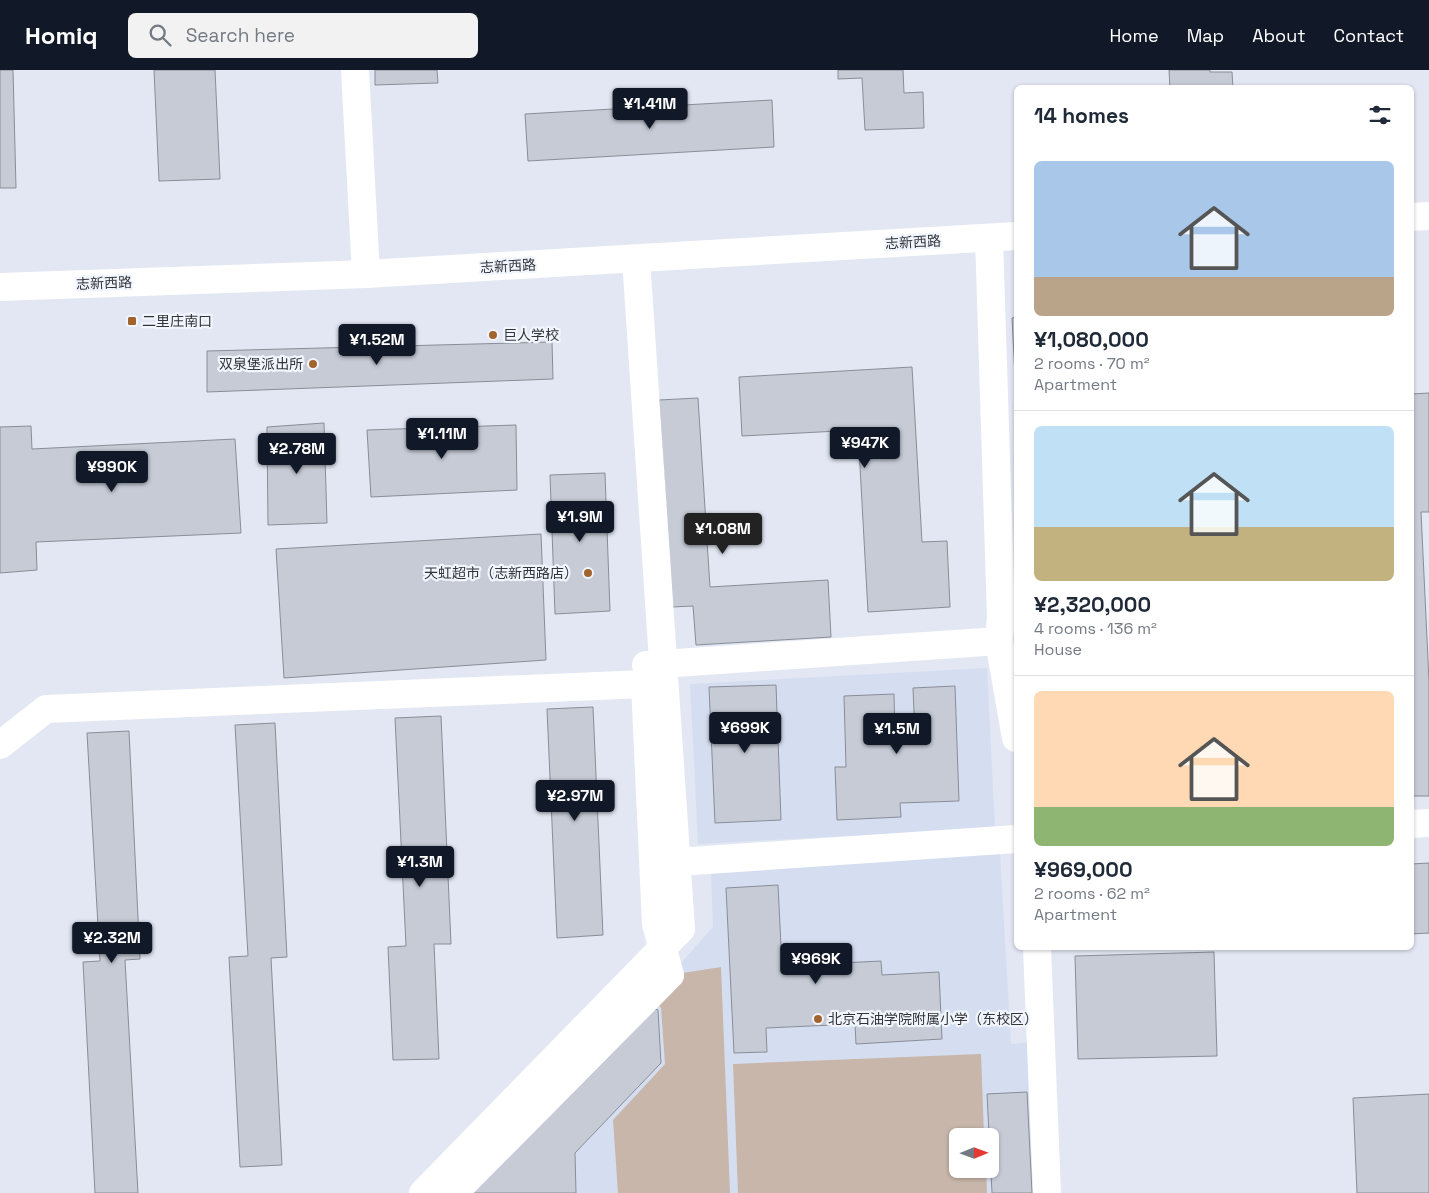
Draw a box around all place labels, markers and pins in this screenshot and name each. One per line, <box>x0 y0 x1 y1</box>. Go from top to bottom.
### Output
pin: ¥1.41M <box>609 88 691 130</box>
place label: 二里庄南口 <box>142 312 212 330</box>
marker: 二里庄南口 <box>126 315 138 327</box>
pin: ¥1.52M <box>336 324 418 366</box>
place label: 巨人学校 <box>503 326 559 344</box>
marker: 巨人学校 <box>487 329 499 341</box>
place label: 双泉堡派出所 <box>219 355 303 373</box>
marker: 双泉堡派出所 <box>307 358 319 370</box>
pin: ¥1.11M <box>401 418 483 460</box>
pin: ¥947K <box>830 426 900 469</box>
pin: ¥2.78M <box>256 432 338 475</box>
pin: ¥990K <box>77 450 147 493</box>
pin: ¥1.9M <box>545 500 615 543</box>
pin: ¥1.08M <box>682 512 764 555</box>
place label: 天虹超市（志新西路店） <box>424 564 578 582</box>
marker: 天虹超市（志新西路店） <box>582 567 594 579</box>
pin: ¥699K <box>710 712 780 754</box>
pin: ¥1.5M <box>862 712 932 755</box>
pin: ¥2.97M <box>534 780 616 822</box>
pin: ¥1.3M <box>385 846 455 888</box>
pin: ¥2.32M <box>71 922 153 964</box>
pin: ¥969K <box>781 942 851 985</box>
place label: 北京石油学院附属小学（东校区） <box>828 1010 1038 1028</box>
marker: 北京石油学院附属小学（东校区） <box>812 1013 824 1025</box>

